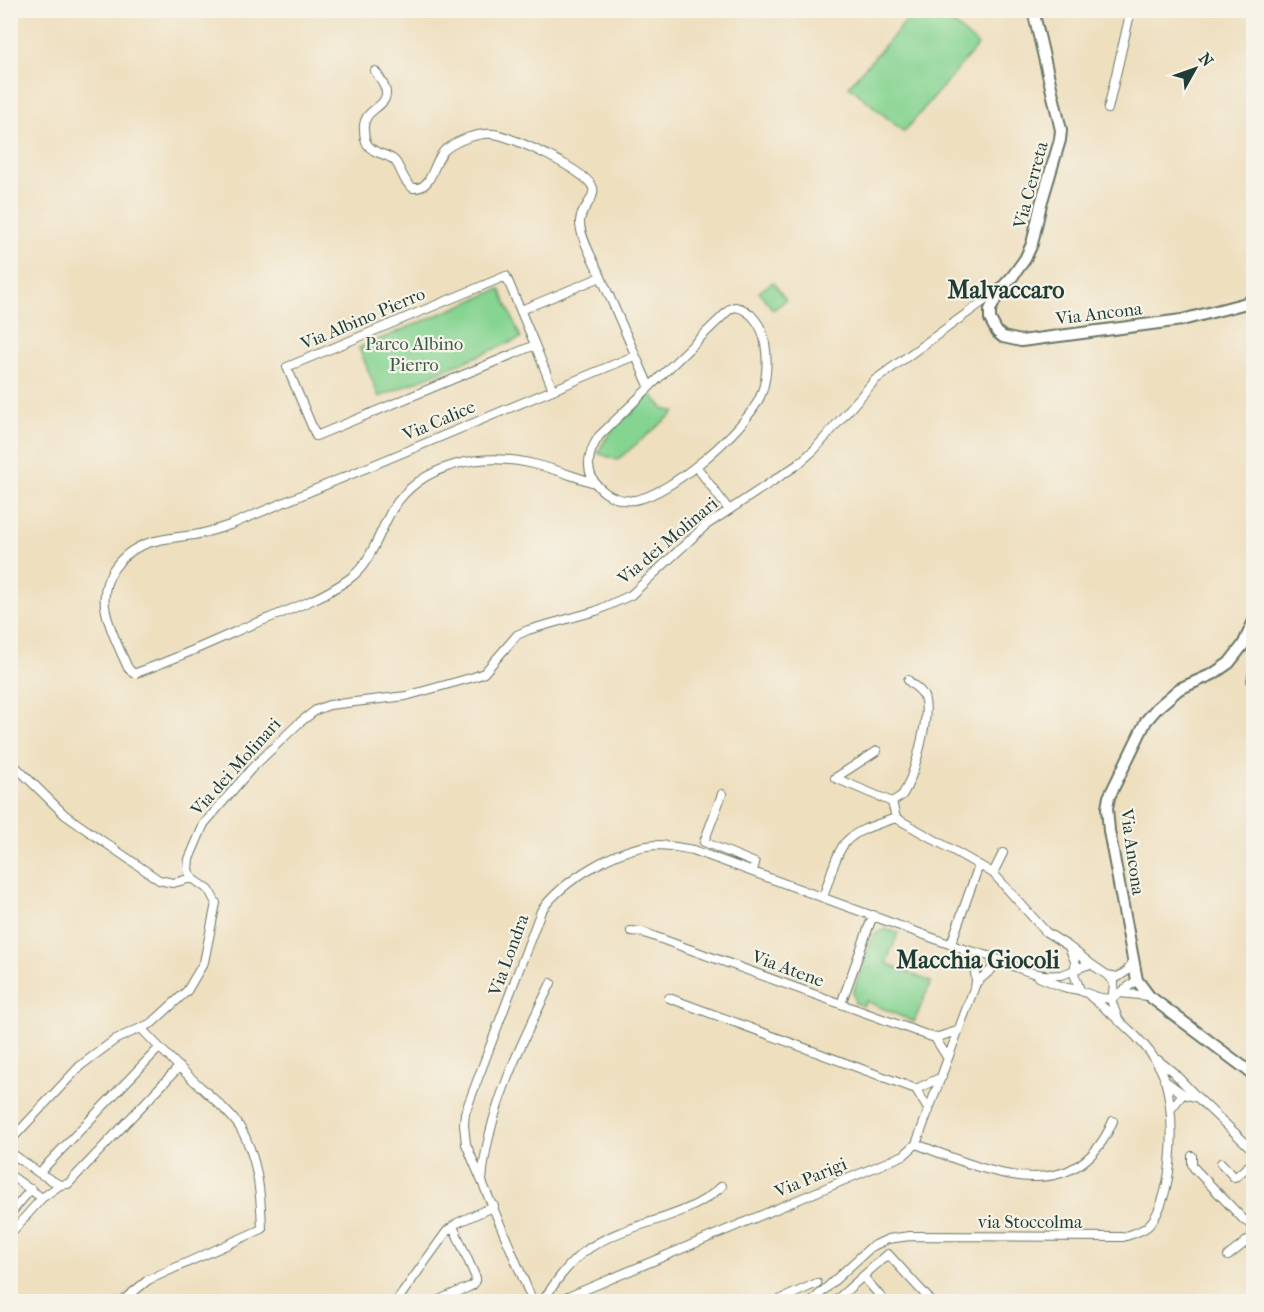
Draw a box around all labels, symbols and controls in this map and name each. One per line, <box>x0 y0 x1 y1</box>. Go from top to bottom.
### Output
north arrow <box>1165 39 1225 99</box>
text: N <box>1195 49 1218 71</box>
street label: Via Cerreta <box>1009 139 1053 232</box>
district label: Malvaccaro <box>948 276 1064 304</box>
street label: Via Albino Pierro <box>297 283 428 355</box>
street label: Via Ancona <box>1054 298 1144 330</box>
park label: Parco Albino Pierro <box>365 334 463 376</box>
street label: Via Calice <box>399 396 478 446</box>
street label: Via dei Molinari <box>613 493 723 590</box>
street label: Via dei Molinari <box>186 713 286 821</box>
street label: Via Ancona <box>1115 807 1149 897</box>
street label: Via Londra <box>484 911 534 1000</box>
street label: Via Atene <box>748 946 827 992</box>
district label: Macchia Giocoli <box>896 946 1061 974</box>
street label: Via Parigi <box>771 1153 851 1203</box>
street label: via Stoccolma <box>978 1212 1083 1233</box>

